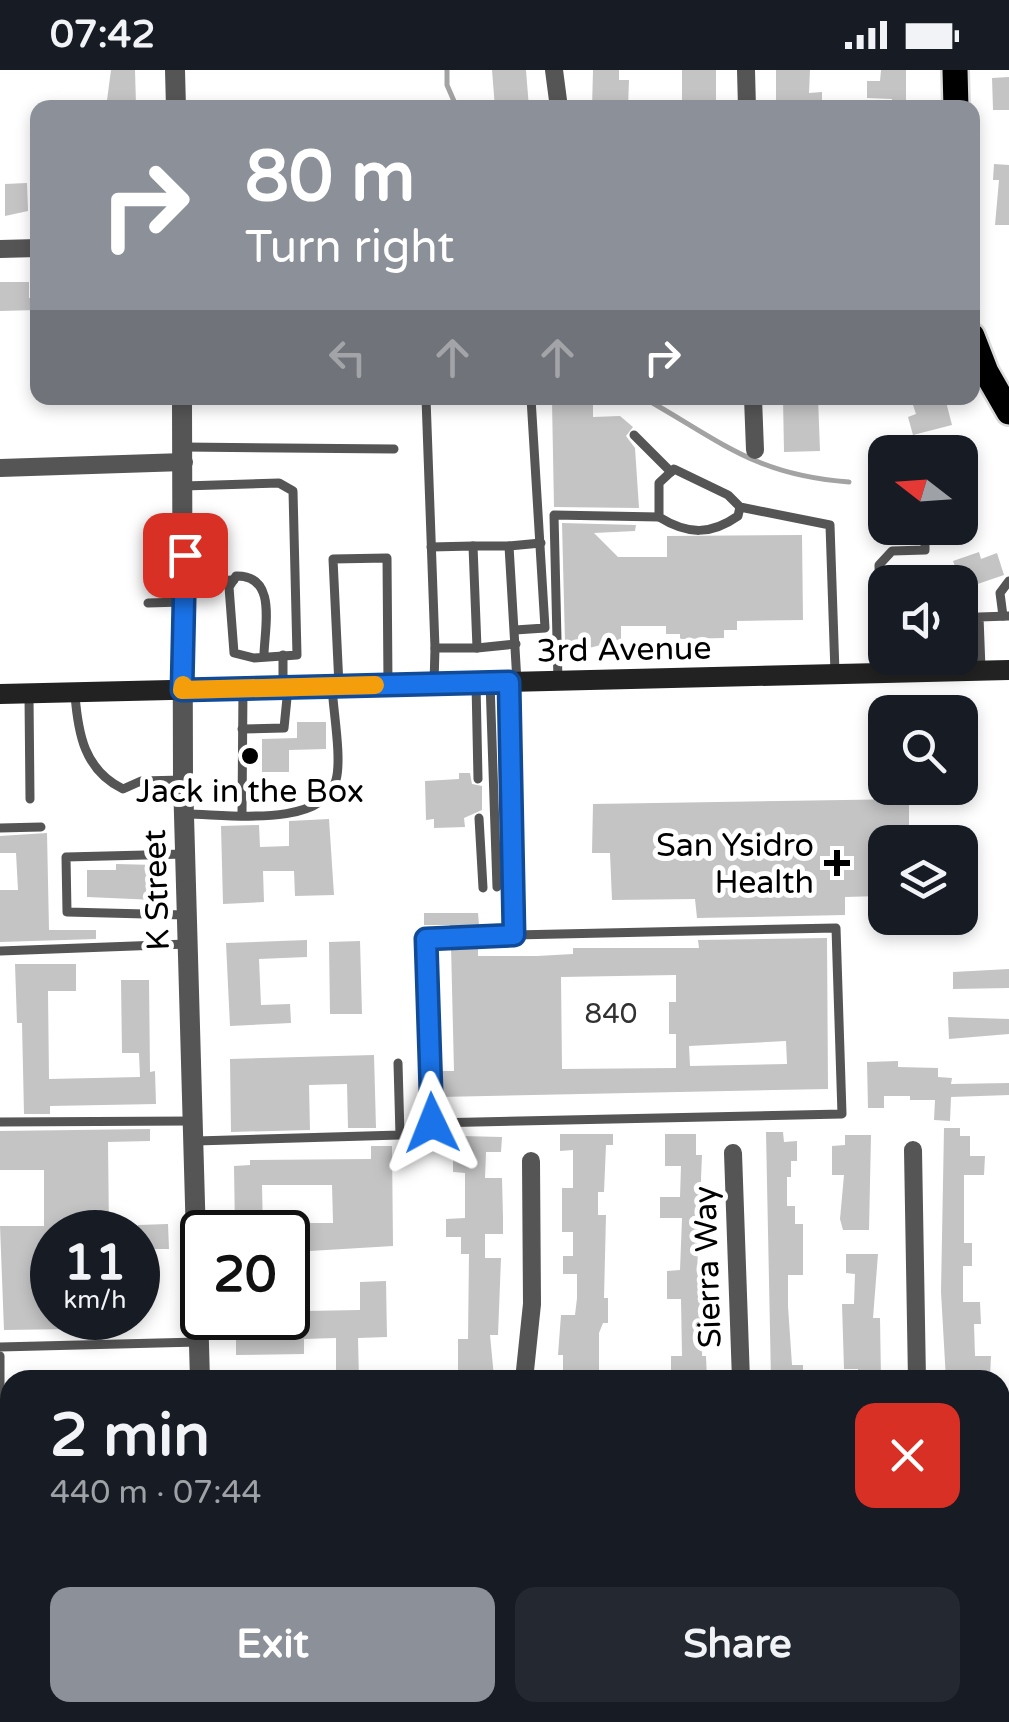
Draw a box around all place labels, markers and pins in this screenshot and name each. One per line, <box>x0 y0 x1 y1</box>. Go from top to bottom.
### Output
pin <box>143 513 228 598</box>
marker: Jack in the Box <box>239 745 261 767</box>
place label: Jack in the Box <box>136 773 364 811</box>
place label: San Ysidro Health <box>656 827 814 902</box>
marker: San Ysidro Health <box>824 850 850 876</box>

